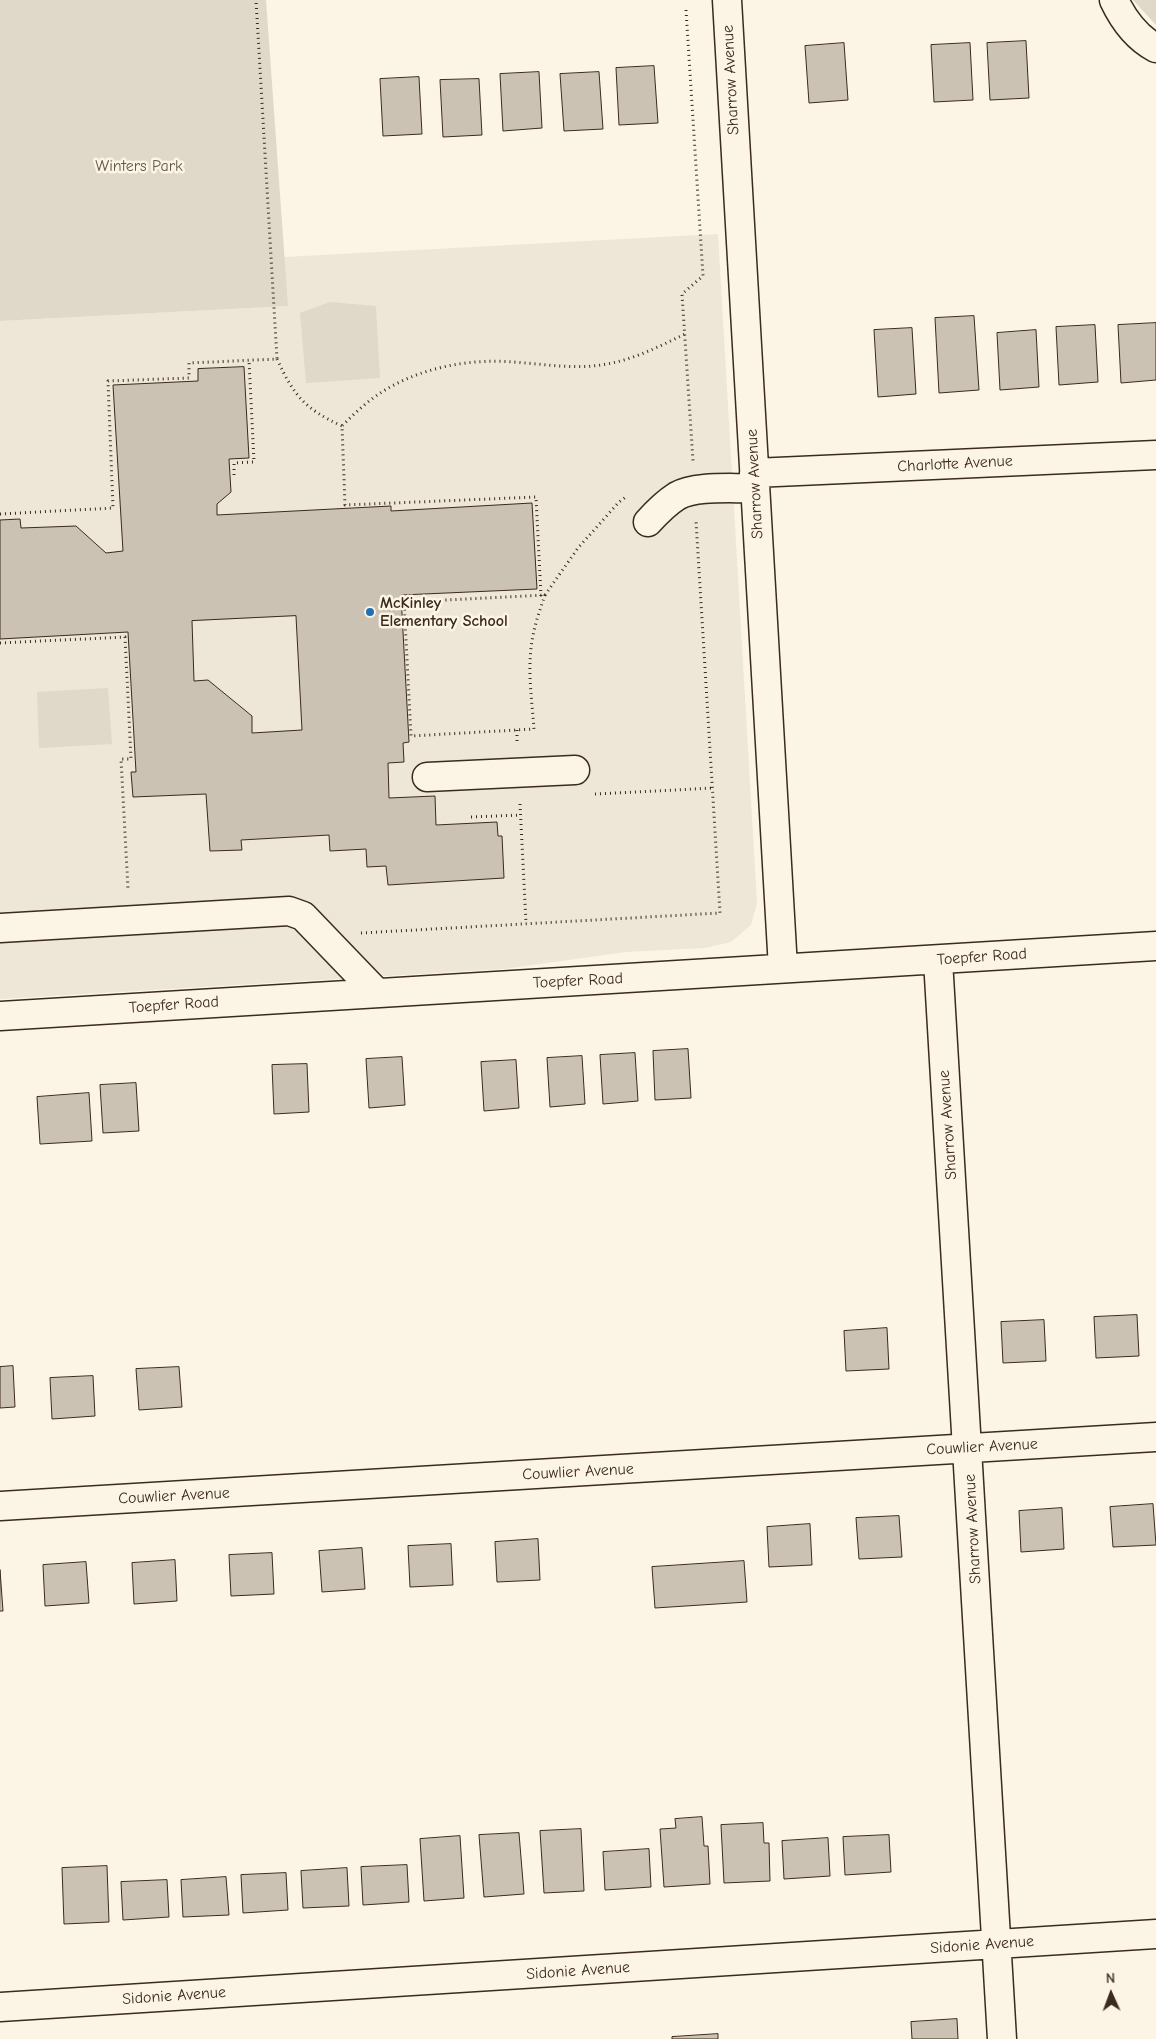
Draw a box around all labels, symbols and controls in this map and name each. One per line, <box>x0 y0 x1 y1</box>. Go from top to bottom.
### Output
street label: Sharrow Avenue <box>719 25 743 135</box>
park label: Winters Park <box>95 156 183 176</box>
street label: Sharrow Avenue <box>743 429 767 539</box>
street label: Charlotte Avenue <box>897 451 1013 477</box>
place label: McKinley Elementary School <box>380 593 508 631</box>
marker: McKinley Elementary School <box>364 606 376 618</box>
street label: Toepfer Road <box>936 944 1028 970</box>
street label: Toepfer Road <box>532 969 624 993</box>
street label: Toepfer Road <box>128 992 220 1018</box>
street label: Sharrow Avenue <box>935 1069 961 1181</box>
street label: Couwlier Avenue <box>926 1434 1038 1460</box>
street label: Couwlier Avenue <box>522 1459 634 1485</box>
street label: Sharrow Avenue <box>961 1474 985 1584</box>
street label: Couwlier Avenue <box>118 1483 230 1509</box>
street label: Sidonie Avenue <box>929 1932 1035 1958</box>
street label: Sidonie Avenue <box>525 1958 631 1984</box>
north arrow <box>1086 1969 1136 2019</box>
text: N <box>1106 1970 1115 1987</box>
street label: Sidonie Avenue <box>121 1983 227 2009</box>

